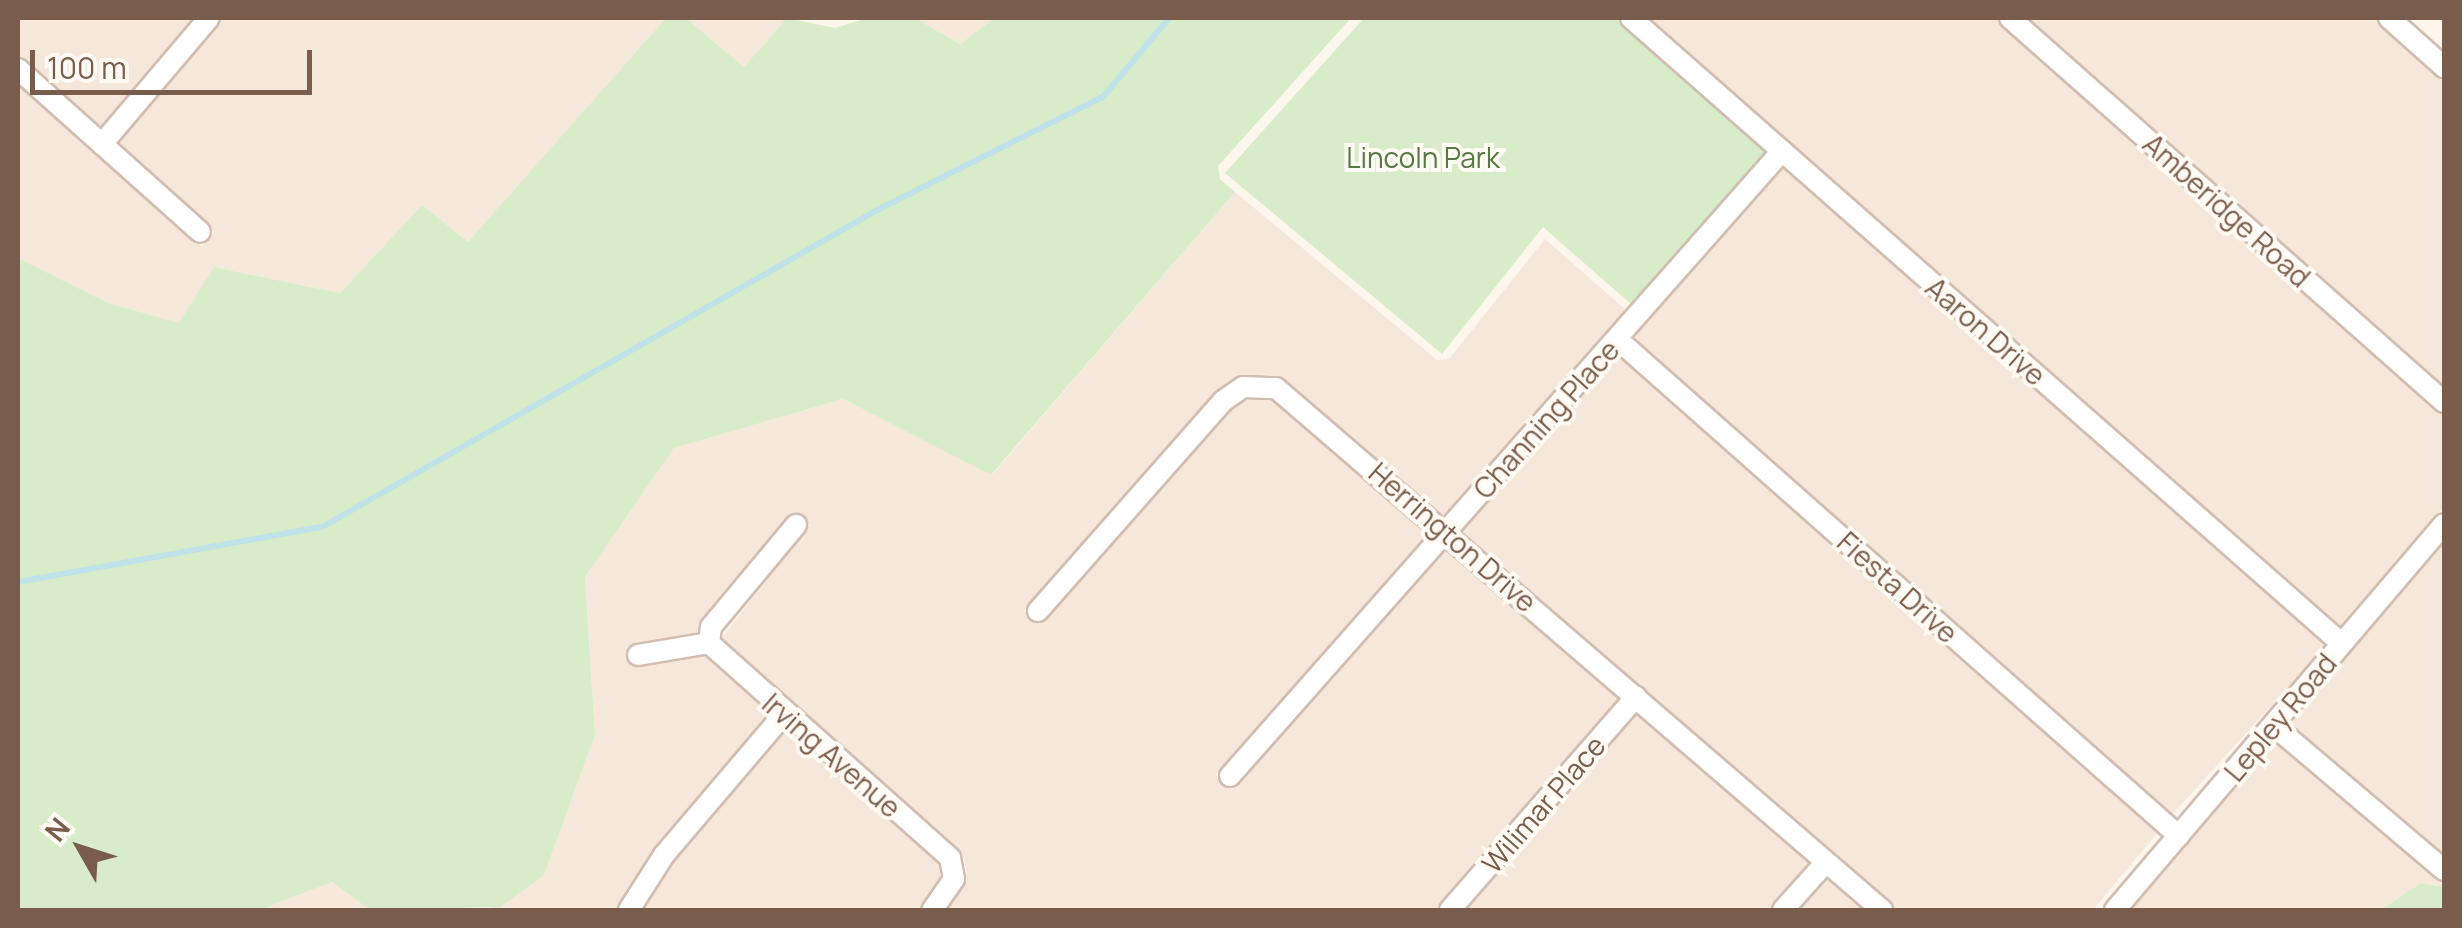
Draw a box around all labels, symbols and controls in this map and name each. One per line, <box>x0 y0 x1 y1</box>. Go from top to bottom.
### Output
scale bar <box>35 30 318 92</box>
text: 100 m <box>47 47 127 88</box>
street label: Amberidge Road <box>2137 126 2317 294</box>
park label: Lincoln Park <box>1346 140 1500 174</box>
street label: Aaron Drive <box>1919 270 2053 392</box>
street label: Channing Place <box>1466 333 1626 505</box>
street label: Herrington Drive <box>1363 455 1543 619</box>
street label: Fiesta Drive <box>1831 524 1965 650</box>
street label: Lepley Road <box>2217 646 2343 788</box>
street label: Irving Avenue <box>756 686 908 824</box>
street label: Wilimar Place <box>1474 729 1612 879</box>
north arrow <box>30 798 130 898</box>
text: N <box>36 809 78 849</box>

